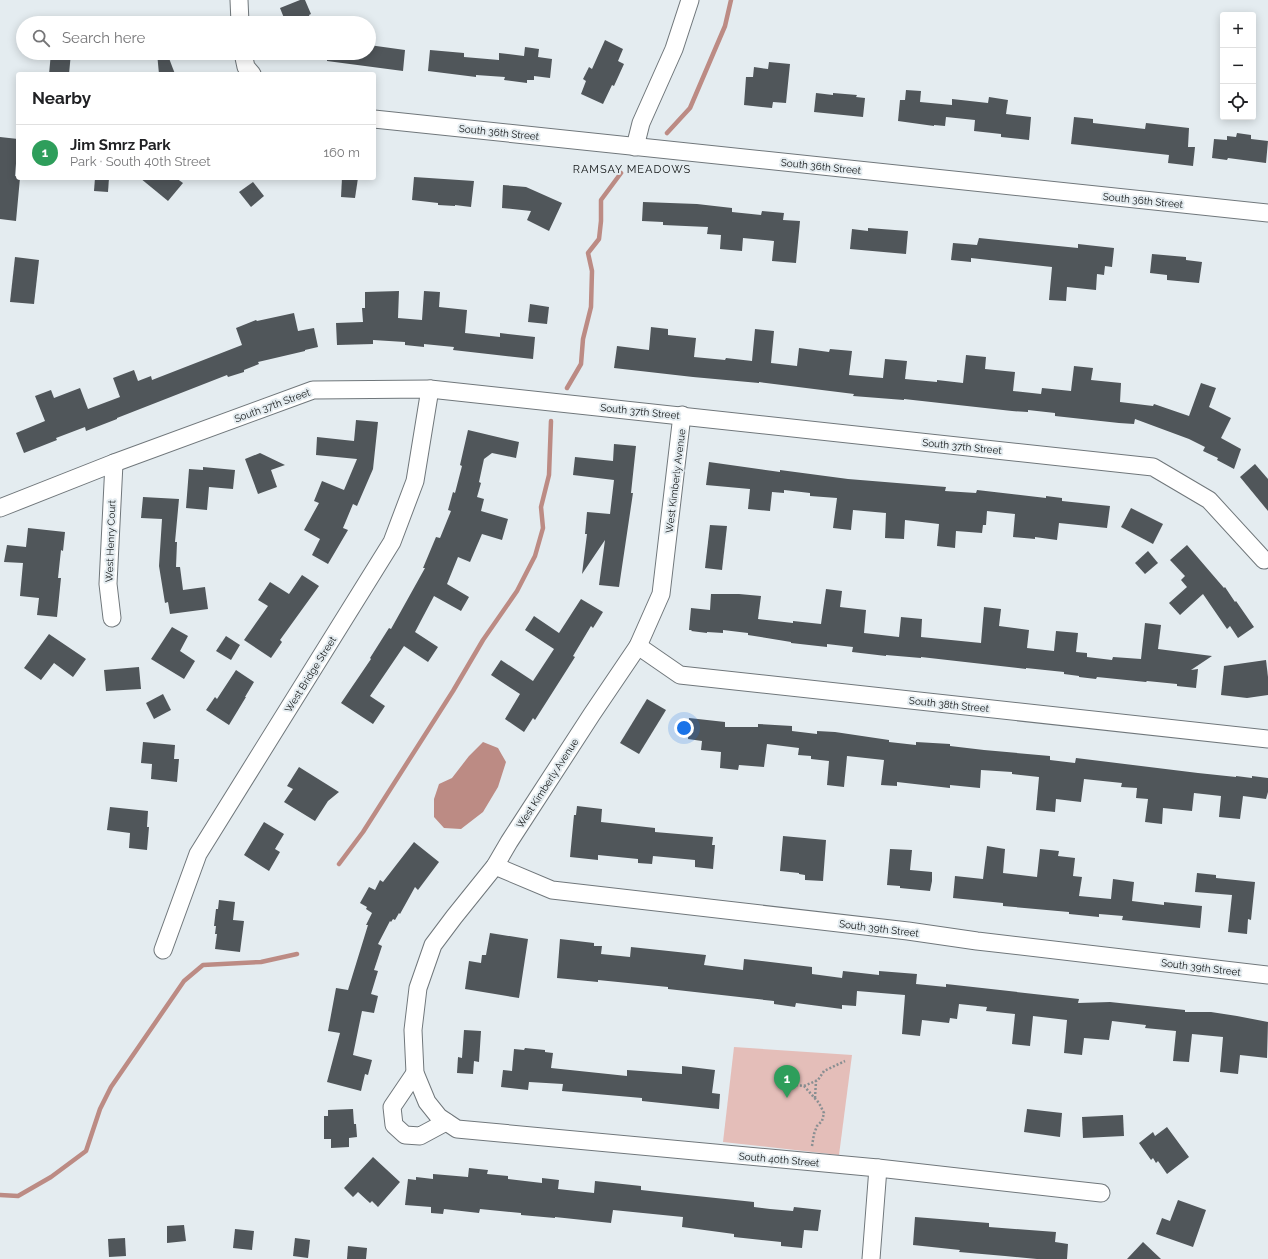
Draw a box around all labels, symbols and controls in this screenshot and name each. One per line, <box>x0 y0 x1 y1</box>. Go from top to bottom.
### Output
map controls <box>1220 12 1256 120</box>
button: + <box>1220 12 1256 48</box>
search box <box>16 16 376 60</box>
icon: search <box>30 27 52 49</box>
text: Search here <box>62 29 145 47</box>
button: − <box>1220 48 1256 84</box>
button: locate <box>1220 84 1256 120</box>
text: Nearby <box>32 88 91 108</box>
street label: South 36th Street <box>458 123 540 142</box>
text: Jim Smrz Park <box>70 136 171 154</box>
text: 1 <box>42 145 48 160</box>
text: 160 m <box>323 145 360 160</box>
text: Park · South 40th Street <box>70 154 211 169</box>
street label: South 36th Street <box>780 157 862 176</box>
district label: RAMSAY MEADOWS <box>573 163 691 176</box>
street label: South 36th Street <box>1102 191 1184 210</box>
street label: South 37th Street <box>233 386 312 424</box>
street label: South 37th Street <box>600 402 681 421</box>
street label: West Kimberly Avenue <box>664 428 687 534</box>
street label: South 37th Street <box>922 437 1003 456</box>
street label: West Henry Court <box>104 499 117 582</box>
street label: West Bridge Street <box>283 634 339 714</box>
street label: South 38th Street <box>908 695 990 714</box>
your location <box>674 718 694 738</box>
street label: West Kimberly Avenue <box>514 736 581 830</box>
street label: South 39th Street <box>838 918 920 939</box>
street label: South 39th Street <box>1160 957 1242 978</box>
pin: 1 <box>774 1065 800 1098</box>
street label: South 40th Street <box>738 1151 820 1169</box>

